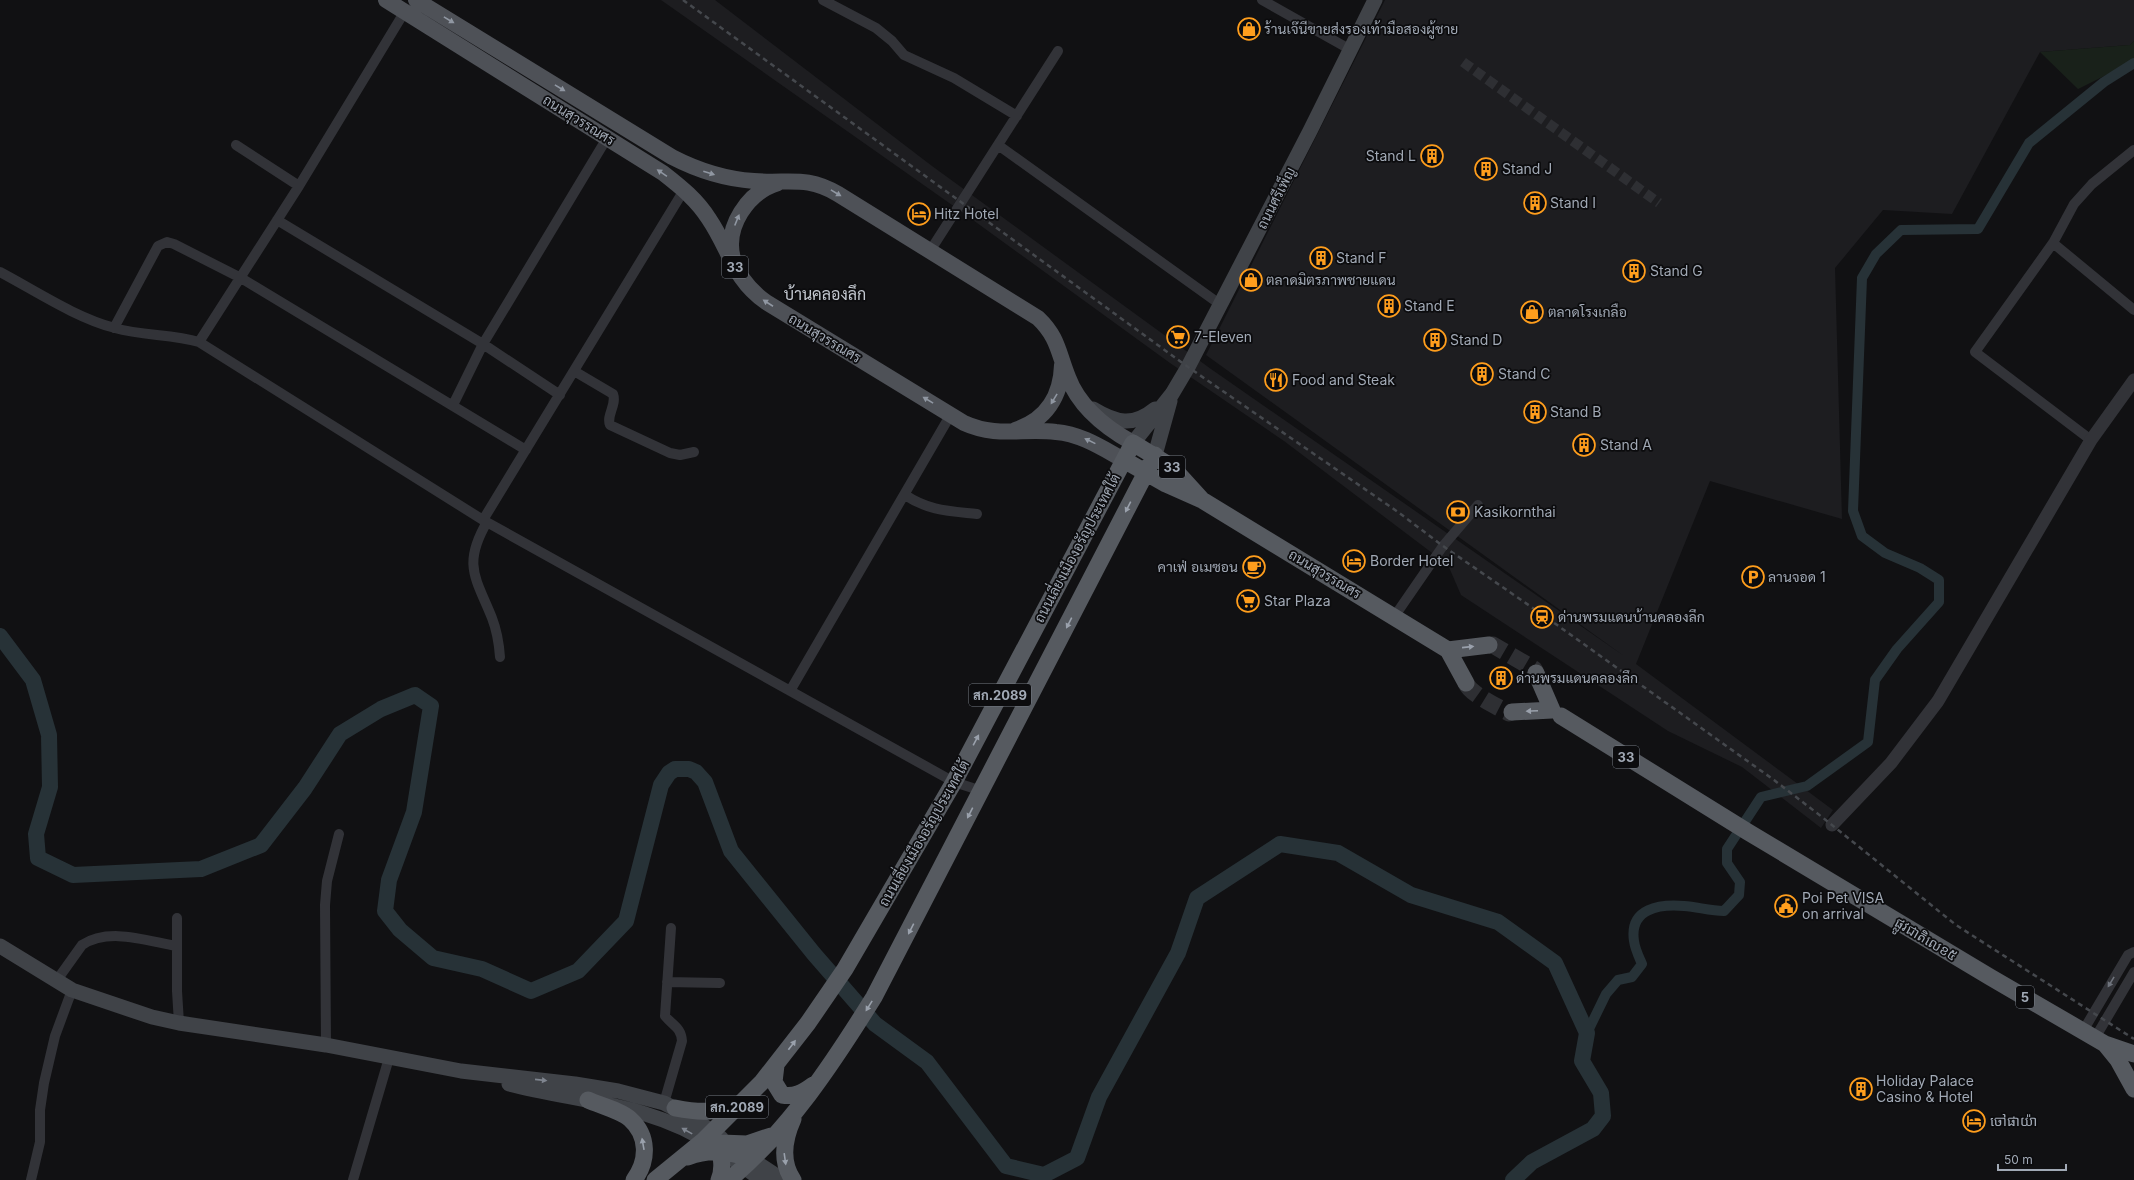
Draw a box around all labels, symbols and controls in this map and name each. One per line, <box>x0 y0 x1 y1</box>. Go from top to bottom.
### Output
shop icon: ร้านเจ๊นีขายส่งรองเท้ามือสองผู้ชาย <box>1236 16 1262 42</box>
one-way arrow <box>444 17 455 24</box>
place label: ร้านเจ๊นีขายส่งรองเท้ามือสองผู้ชาย <box>1264 20 1458 39</box>
one-way arrow <box>555 84 565 92</box>
street label: ถนนสุวรรณศร <box>539 91 619 150</box>
building icon: Stand L <box>1419 143 1445 169</box>
place label: Stand L <box>1366 147 1416 164</box>
building icon: Stand J <box>1473 156 1499 182</box>
place label: Stand J <box>1502 160 1552 177</box>
street label: ถนนศรีเพ็ญ <box>1253 164 1299 232</box>
one-way arrow <box>656 169 667 177</box>
one-way arrow <box>704 170 716 176</box>
one-way arrow <box>830 189 842 196</box>
building icon: Stand I <box>1522 190 1548 216</box>
place label: Stand I <box>1550 194 1596 211</box>
hotel icon: Hitz Hotel <box>906 201 932 227</box>
place label: Hitz Hotel <box>934 205 999 222</box>
one-way arrow <box>734 215 740 226</box>
building icon: Stand F <box>1308 245 1334 271</box>
place label: Stand F <box>1336 249 1387 266</box>
road number: 33 <box>722 256 748 278</box>
building icon: Stand G <box>1621 258 1647 284</box>
place label: Stand G <box>1650 262 1703 279</box>
shop icon: ตลาดมิตรภาพชายแดน <box>1238 267 1264 293</box>
place label: ตลาดมิตรภาพชายแดน <box>1266 271 1396 288</box>
district label: บ้านคลองลึก <box>784 284 866 304</box>
building icon: Stand E <box>1376 293 1402 319</box>
place label: Stand E <box>1404 297 1455 314</box>
shop icon: ตลาดโรงเกลือ <box>1519 299 1545 325</box>
one-way arrow <box>763 300 774 307</box>
place label: ตลาดโรงเกลือ <box>1548 303 1627 320</box>
street label: ถนนสุวรรณศร <box>785 309 865 368</box>
supermarket icon: 7-Eleven <box>1165 324 1191 350</box>
building icon: Stand D <box>1422 327 1448 353</box>
place label: 7-Eleven <box>1194 328 1252 345</box>
place label: Stand D <box>1450 331 1502 348</box>
building icon: Stand C <box>1469 361 1495 387</box>
place label: Stand C <box>1498 365 1551 382</box>
restaurant icon: Food and Steak <box>1263 367 1289 393</box>
place label: Food and Steak <box>1292 371 1395 388</box>
one-way arrow <box>1051 393 1058 405</box>
one-way arrow <box>922 396 934 403</box>
building icon: Stand B <box>1522 399 1548 425</box>
place label: Stand B <box>1550 403 1601 420</box>
building icon: Stand A <box>1571 432 1597 458</box>
place label: Stand A <box>1600 436 1652 453</box>
one-way arrow <box>1084 438 1095 445</box>
road number: 33 <box>1159 456 1185 478</box>
street label: ถนนเลี่ยงเมืองอรัญประเทศใต้ <box>1027 468 1124 626</box>
bank icon: Kasikornthai <box>1445 499 1471 525</box>
one-way arrow <box>1125 502 1132 513</box>
place label: Kasikornthai <box>1474 503 1556 520</box>
street label: ถนนสุวรรณศร <box>1285 545 1365 604</box>
hotel icon: Border Hotel <box>1341 548 1367 574</box>
place label: Border Hotel <box>1370 552 1453 569</box>
cafe icon: คาเฟ่ อเมซอน <box>1241 554 1267 580</box>
place label: คาเฟ่ อเมซอน <box>1157 558 1238 575</box>
parking icon: ลานจอด 1 <box>1740 564 1766 590</box>
place label: ลานจอด 1 <box>1768 568 1826 585</box>
supermarket icon: Star Plaza <box>1235 588 1261 614</box>
place label: Star Plaza <box>1264 592 1331 609</box>
station icon: ด่านพรมแดนบ้านคลองลึก <box>1529 604 1555 630</box>
place label: ด่านพรมแดนบ้านคลองลึก <box>1558 608 1705 625</box>
one-way arrow <box>1065 617 1072 629</box>
one-way arrow <box>1462 644 1474 651</box>
building icon: ด่านพรมแดนคลองลึก <box>1488 665 1514 691</box>
place label: ด่านพรมแดนคลองลึก <box>1516 669 1638 686</box>
road number: สก.2089 <box>969 684 1031 706</box>
one-way arrow <box>1526 708 1538 715</box>
one-way arrow <box>973 734 980 746</box>
road number: 33 <box>1613 746 1639 768</box>
street label: ถนนเลี่ยงเมืองอรัญประเทศใต้ <box>872 754 974 909</box>
one-way arrow <box>967 807 974 819</box>
place label: Poi Pet VISA on arrival <box>1802 889 1885 922</box>
public building icon: Poi Pet VISA on arrival <box>1773 893 1799 919</box>
street label: ផ្លូវជាតិលេខ៥ <box>1890 913 1961 967</box>
one-way arrow <box>908 923 914 934</box>
one-way arrow <box>2108 976 2115 988</box>
road number: 5 <box>2016 986 2034 1008</box>
one-way arrow <box>865 1001 873 1011</box>
one-way arrow <box>788 1040 796 1051</box>
place label: Holiday Palace Casino & Hotel <box>1876 1072 1974 1105</box>
building icon: Holiday Palace Casino & Hotel <box>1848 1076 1874 1102</box>
one-way arrow <box>535 1077 547 1083</box>
road number: สก.2089 <box>706 1096 768 1118</box>
hotel icon: ចៅផាយ៉ា <box>1961 1108 1987 1134</box>
place label: ចៅផាយ៉ា <box>1990 1112 2037 1129</box>
one-way arrow <box>682 1128 693 1134</box>
one-way arrow <box>640 1138 646 1150</box>
scale bar <box>1998 1146 2066 1172</box>
one-way arrow <box>782 1152 788 1165</box>
text: 50 m <box>2004 1152 2033 1167</box>

